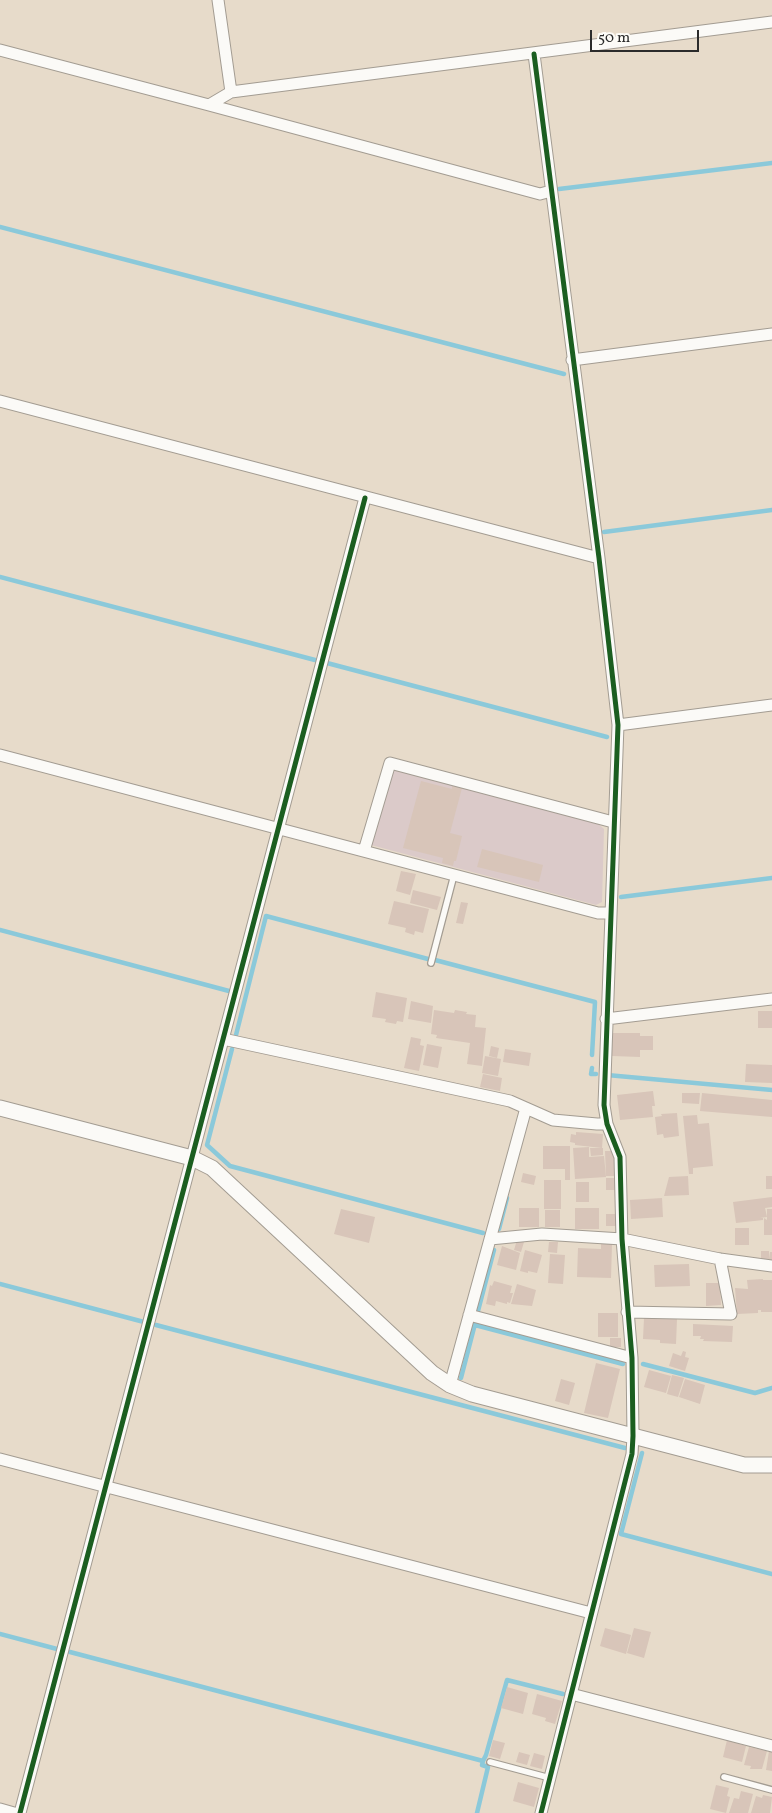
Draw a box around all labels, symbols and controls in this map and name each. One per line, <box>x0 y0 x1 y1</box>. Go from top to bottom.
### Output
scale bar <box>592 20 701 52</box>
text: 50 m <box>598 28 630 49</box>

